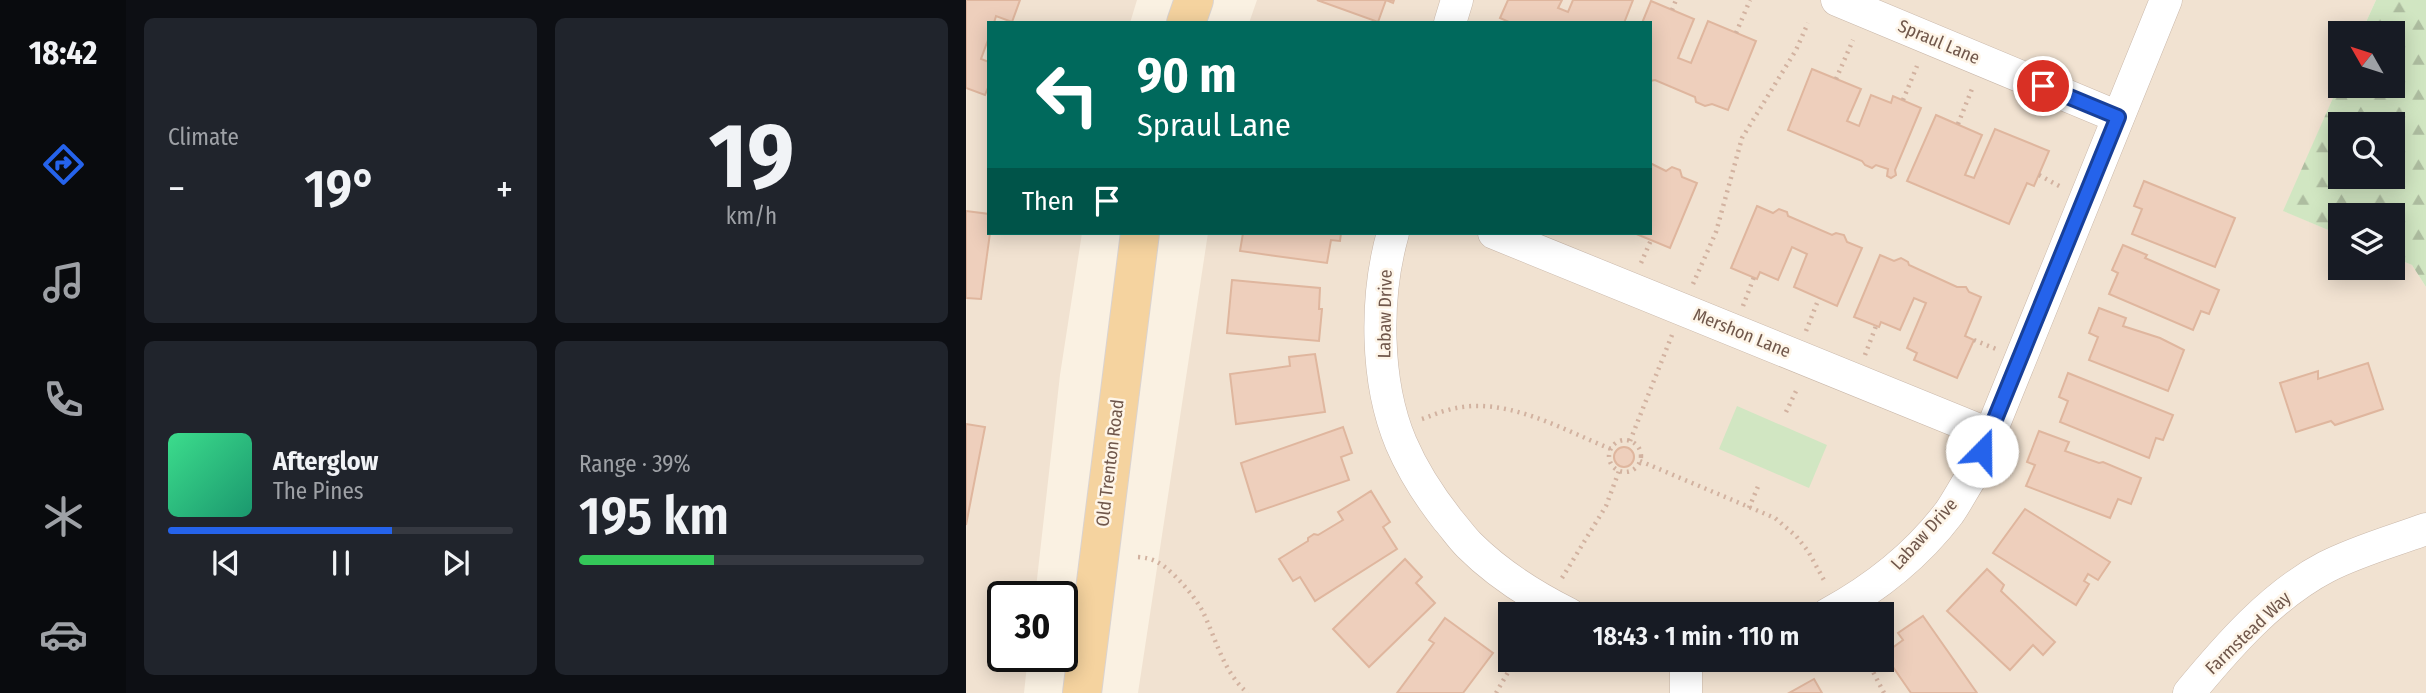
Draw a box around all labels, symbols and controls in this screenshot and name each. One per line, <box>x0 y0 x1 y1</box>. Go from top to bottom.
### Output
street label: Spraul Lane <box>1895 15 1983 69</box>
north arrow <box>2328 21 2404 98</box>
map controls <box>2328 21 2405 280</box>
text: 18:42 <box>29 34 97 72</box>
text: 90 m <box>1137 46 1237 105</box>
icon: left <box>1022 49 1113 140</box>
pin <box>2013 56 2073 116</box>
icon: arrive <box>2024 67 2062 105</box>
text: 19 <box>709 102 794 211</box>
text: Spraul Lane <box>1137 106 1291 144</box>
button: search <box>2328 112 2405 189</box>
text: Climate <box>168 123 239 151</box>
icon: directions <box>39 140 88 189</box>
text: 19° <box>304 158 377 221</box>
text: − <box>168 166 185 212</box>
text: + <box>496 166 513 212</box>
icon: arrive <box>1088 182 1126 220</box>
text: Then <box>1022 186 1074 217</box>
text: km/h <box>726 202 777 230</box>
button: layers <box>2328 203 2405 280</box>
icon: music <box>39 258 88 307</box>
street label: Labaw Drive <box>1373 269 1397 359</box>
street label: Mershon Lane <box>1690 303 1794 363</box>
icon: phone <box>39 375 88 424</box>
street label: Old Trenton Road <box>1091 398 1129 528</box>
position arrow <box>1945 414 2019 488</box>
text: Afterglow <box>273 446 378 477</box>
text: Range · 39% <box>579 450 691 478</box>
text: The Pines <box>273 477 364 505</box>
text: 195 km <box>579 485 729 548</box>
icon: climate <box>39 492 88 541</box>
street label: Labaw Drive <box>1886 494 1962 574</box>
icon: previous <box>207 544 245 582</box>
icon: pause <box>322 544 360 582</box>
icon: next <box>437 544 475 582</box>
speed limit sign: 30 <box>987 581 1078 672</box>
street label: Farmstead Way <box>2201 587 2295 679</box>
icon: car <box>39 610 88 659</box>
text: 18:43 · 1 min · 110 m <box>1593 621 1799 652</box>

